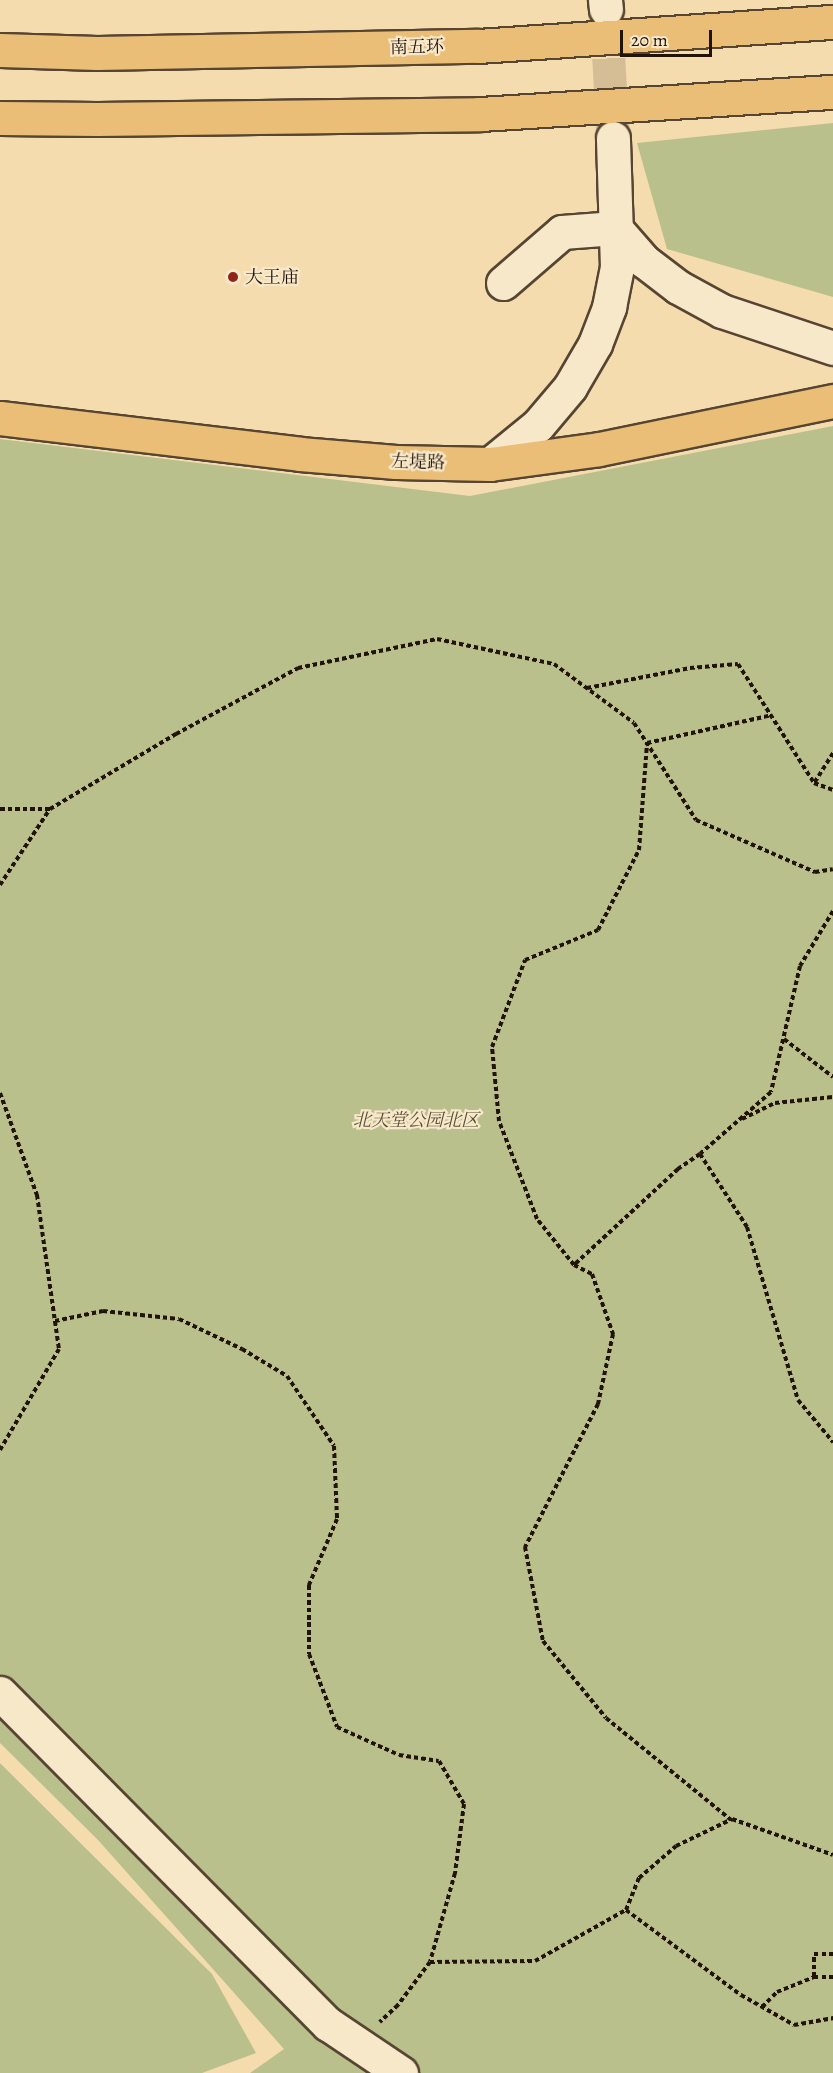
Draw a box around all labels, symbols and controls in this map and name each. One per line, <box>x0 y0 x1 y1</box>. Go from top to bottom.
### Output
scale bar <box>623 18 714 56</box>
text: 20 m <box>631 28 668 52</box>
street label: 南五环 <box>390 36 444 58</box>
place label: 大王庙 <box>245 266 299 288</box>
marker: 大王庙 <box>226 270 240 284</box>
street label: 左堤路 <box>391 450 445 474</box>
park label: 北天堂公园北区 <box>353 1109 479 1131</box>

